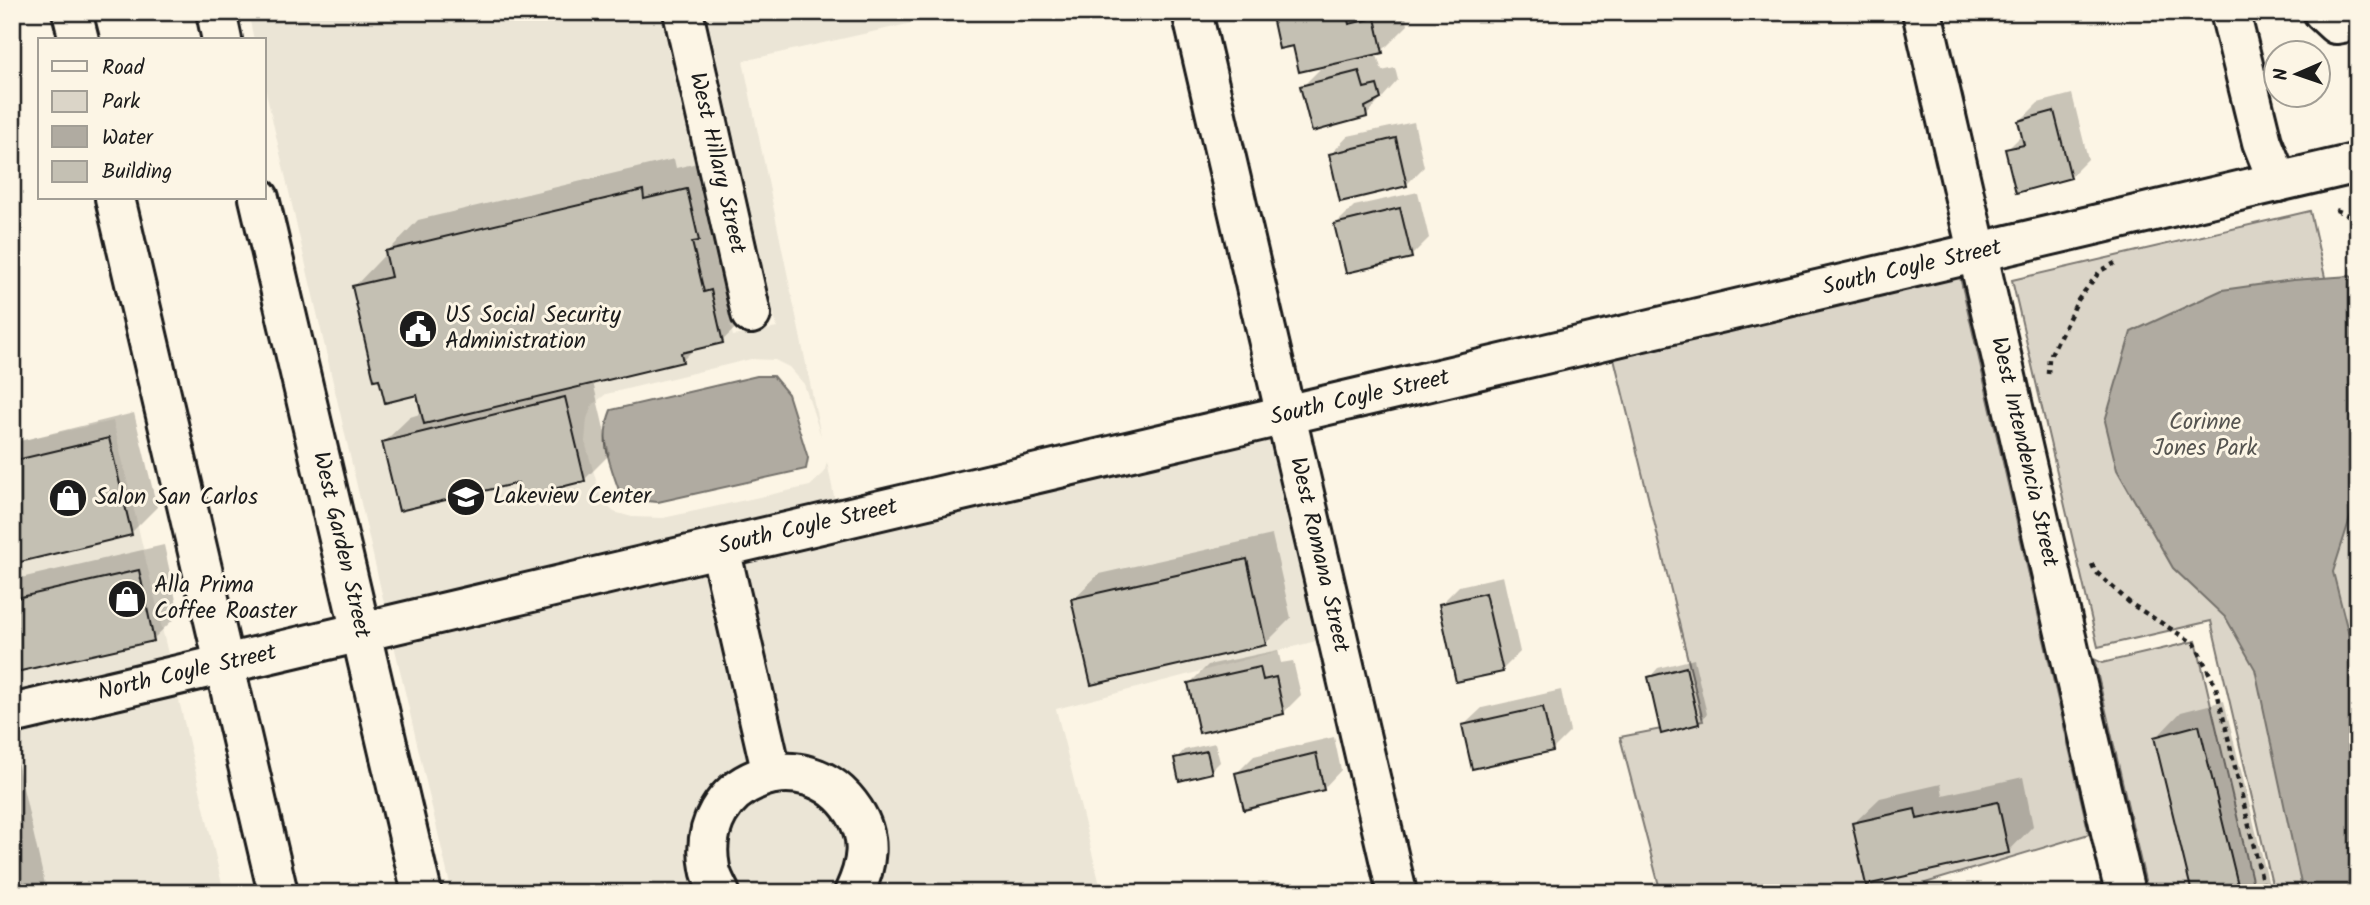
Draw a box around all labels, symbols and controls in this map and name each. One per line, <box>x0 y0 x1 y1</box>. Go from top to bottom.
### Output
legend <box>38 38 266 200</box>
north arrow <box>2262 38 2332 108</box>
text: Road <box>102 52 145 85</box>
text: N <box>2267 68 2297 81</box>
street label: West Hillary Street <box>679 69 756 258</box>
text: Park <box>102 86 140 119</box>
text: Water <box>102 122 154 155</box>
text: Building <box>102 156 172 189</box>
street label: South Coyle Street <box>1819 230 2006 306</box>
place label: US Social Security Administration <box>445 298 621 360</box>
public building icon: US Social Security Administration <box>397 308 439 350</box>
street label: West Intendencia Street <box>1980 333 2068 572</box>
street label: South Coyle Street <box>1267 360 1454 436</box>
park label: Corinne Jones Park <box>2153 405 2257 467</box>
street label: West Garden Street <box>302 448 380 643</box>
street label: West Romana Street <box>1279 454 1359 657</box>
school or university icon: Lakeview Center <box>445 476 487 518</box>
shop icon: Salon San Carlos <box>47 477 89 519</box>
place label: Lakeview Center <box>493 479 652 515</box>
place label: Salon San Carlos <box>95 480 258 516</box>
street label: South Coyle Street <box>715 489 902 565</box>
place label: Alla Prima Coffee Roaster <box>154 568 298 630</box>
shop icon: Alla Prima Coffee Roaster <box>106 578 148 620</box>
street label: North Coyle Street <box>94 635 281 711</box>

